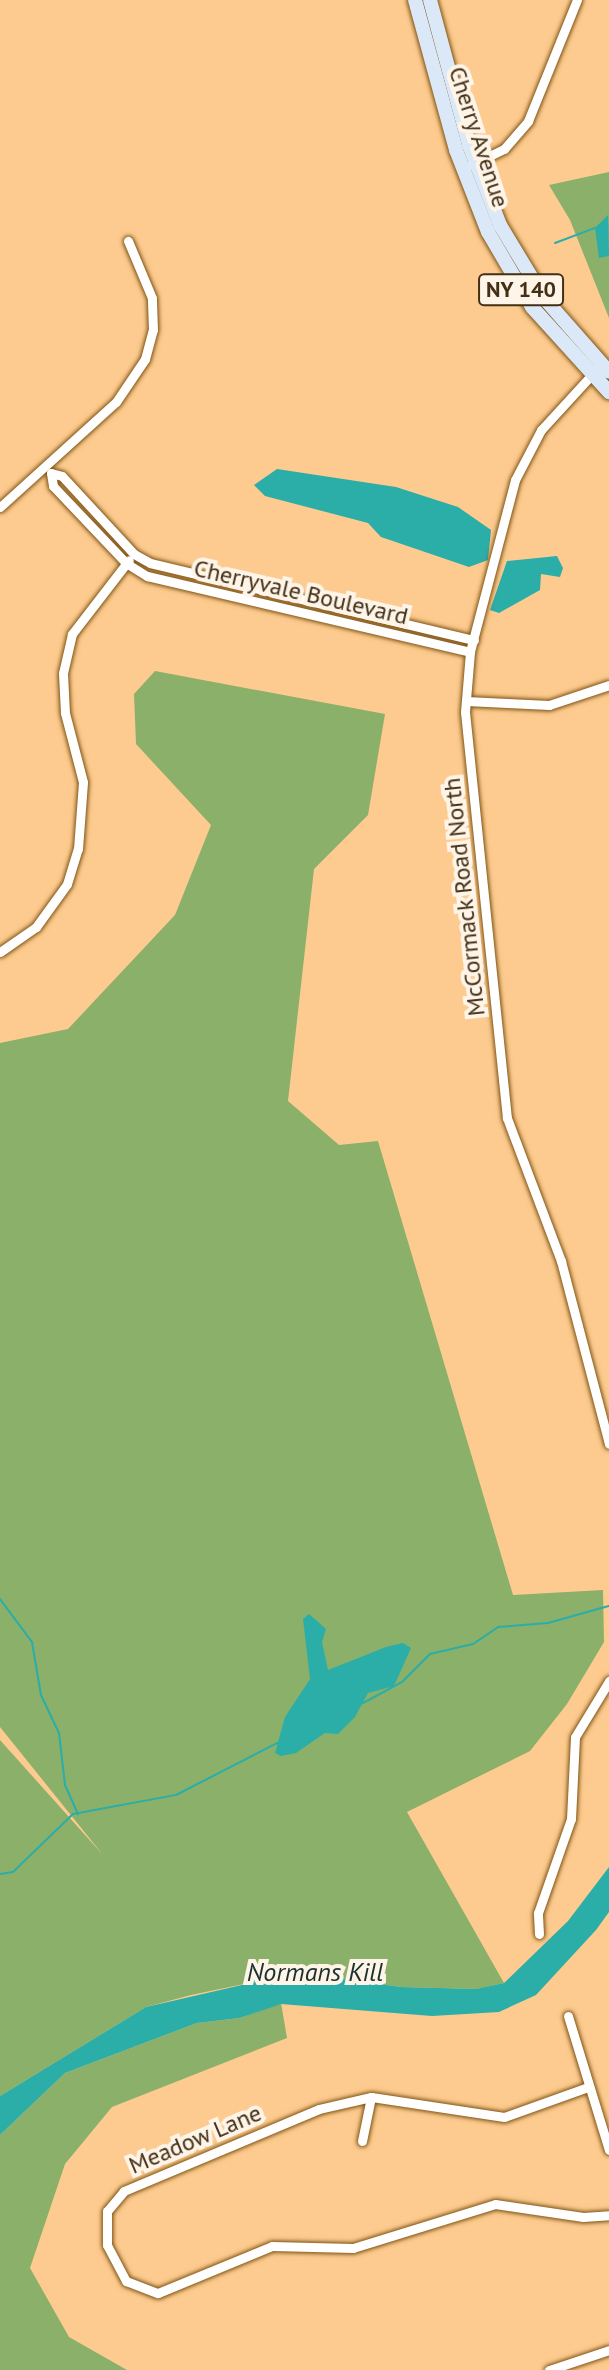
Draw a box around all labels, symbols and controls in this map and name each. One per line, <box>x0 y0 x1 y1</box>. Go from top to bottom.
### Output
street label: Cherry Avenue <box>442 62 516 212</box>
road number: NY 140 <box>477 272 565 308</box>
street label: Cherryvale Boulevard <box>191 553 411 631</box>
street label: McCormack Road North <box>437 776 491 1018</box>
water label: Normans Kill <box>247 1956 383 1988</box>
street label: Meadow Lane <box>124 2098 266 2180</box>

